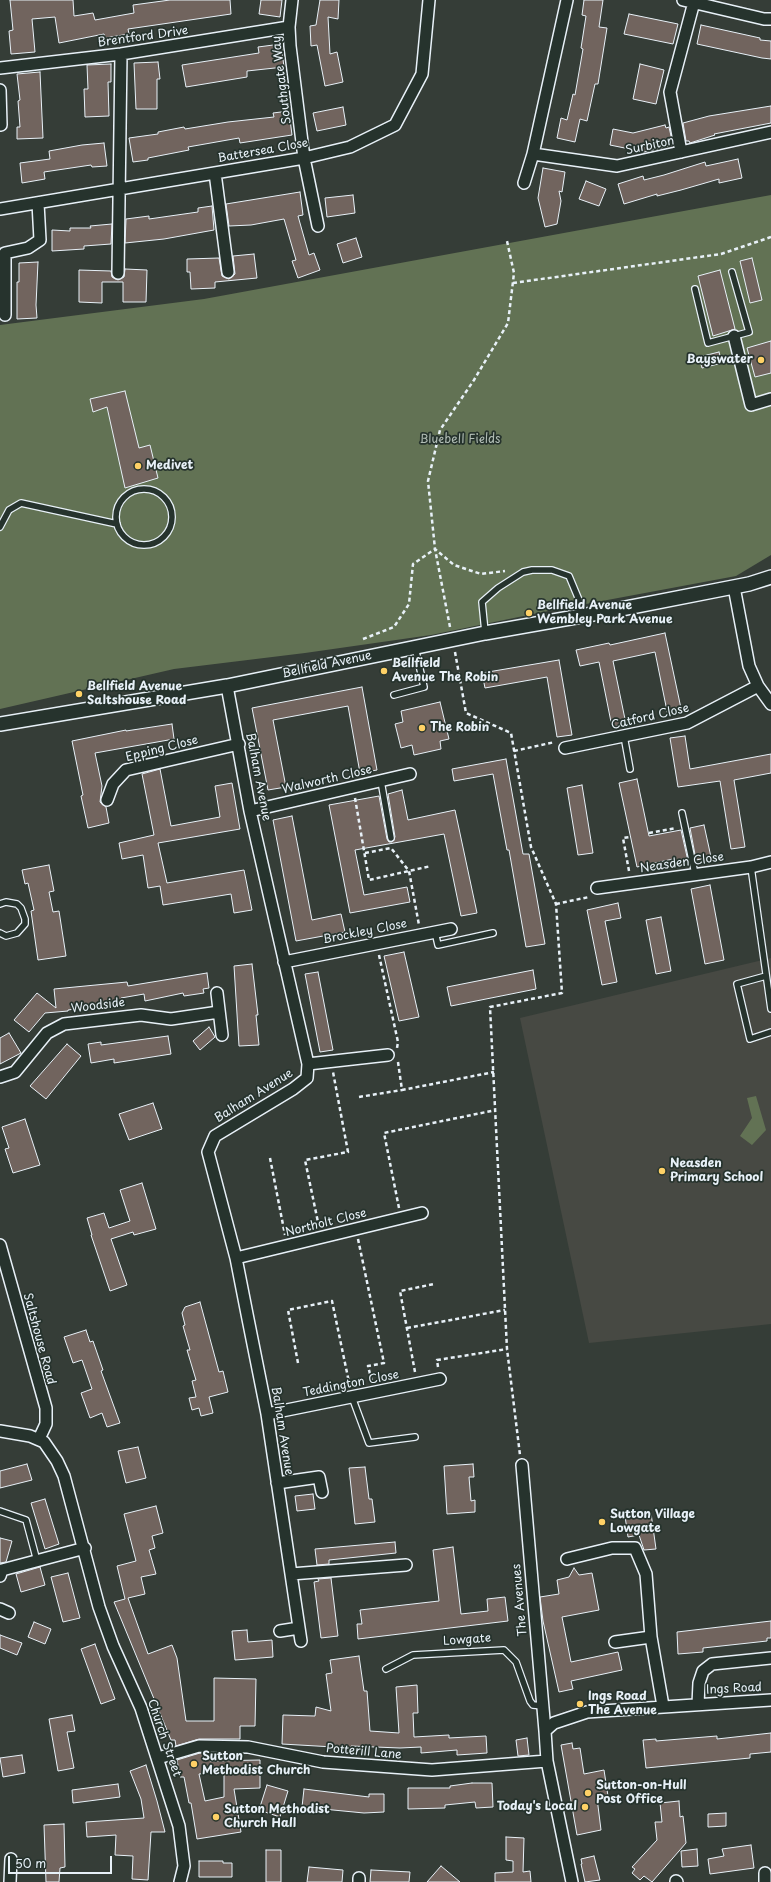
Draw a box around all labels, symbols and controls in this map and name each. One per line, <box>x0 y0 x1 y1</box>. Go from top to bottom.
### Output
street label: Brentford Drive <box>97 24 189 50</box>
street label: Southgate Way <box>269 35 295 125</box>
street label: Surbiton <box>624 134 676 158</box>
street label: Battersea Close <box>217 136 309 166</box>
place label: Bayswater <box>687 353 753 367</box>
marker: Bayswater <box>756 355 766 365</box>
park label: Bluebell Fields <box>420 433 500 447</box>
place label: Medivet <box>146 459 193 473</box>
marker: Medivet <box>133 461 143 471</box>
place label: Bellfield Avenue Wembley Park Avenue <box>537 599 672 627</box>
marker: Bellfield Avenue Wembley Park Avenue <box>524 608 534 618</box>
street label: Bellfield Avenue <box>281 648 373 682</box>
place label: Bellfield Avenue The Robin <box>392 657 498 685</box>
marker: Bellfield Avenue The Robin <box>379 666 389 676</box>
place label: Bellfield Avenue Saltshouse Road <box>87 680 186 708</box>
marker: Bellfield Avenue Saltshouse Road <box>74 689 84 699</box>
street label: Catford Close <box>610 701 690 733</box>
place label: The Robin <box>430 721 489 735</box>
marker: The Robin <box>417 723 427 733</box>
street label: Balham Avenue <box>242 732 274 822</box>
street label: Epping Close <box>124 733 200 765</box>
street label: Walworth Close <box>281 763 373 797</box>
street label: Neasden Close <box>639 850 725 876</box>
street label: Brockley Close <box>322 917 408 947</box>
street label: Woodside <box>70 996 126 1016</box>
street label: Balham Avenue <box>212 1066 296 1126</box>
place label: Neasden Primary School <box>670 1157 763 1185</box>
marker: Neasden Primary School <box>657 1166 667 1176</box>
street label: Northolt Close <box>284 1206 368 1240</box>
street label: Saltshouse Road <box>20 1292 58 1386</box>
street label: Teddington Close <box>302 1368 400 1400</box>
street label: Balham Avenue <box>268 1386 296 1476</box>
place label: Sutton Village Lowgate <box>610 1508 695 1536</box>
marker: Sutton Village Lowgate <box>597 1517 607 1527</box>
street label: The Avenues <box>510 1563 530 1637</box>
street label: Lowgate <box>442 1631 492 1649</box>
street label: Ings Road <box>706 1680 762 1698</box>
place label: Ings Road The Avenue <box>588 1690 657 1718</box>
street label: Church Street <box>144 1697 184 1779</box>
marker: Ings Road The Avenue <box>575 1699 585 1709</box>
street label: Potterill Lane <box>325 1742 403 1762</box>
place label: Sutton Methodist Church <box>202 1750 310 1778</box>
marker: Sutton Methodist Church <box>189 1759 199 1769</box>
place label: Sutton-on-Hull Post Office <box>596 1779 686 1807</box>
marker: Sutton-on-Hull Post Office <box>583 1788 593 1798</box>
place label: Today's Local <box>497 1800 577 1814</box>
marker: Today's Local <box>580 1802 590 1812</box>
place label: Sutton Methodist Church Hall <box>224 1803 330 1831</box>
marker: Sutton Methodist Church Hall <box>211 1812 221 1822</box>
scale bar <box>10 1848 114 1874</box>
text: 50 m <box>15 1854 46 1872</box>

